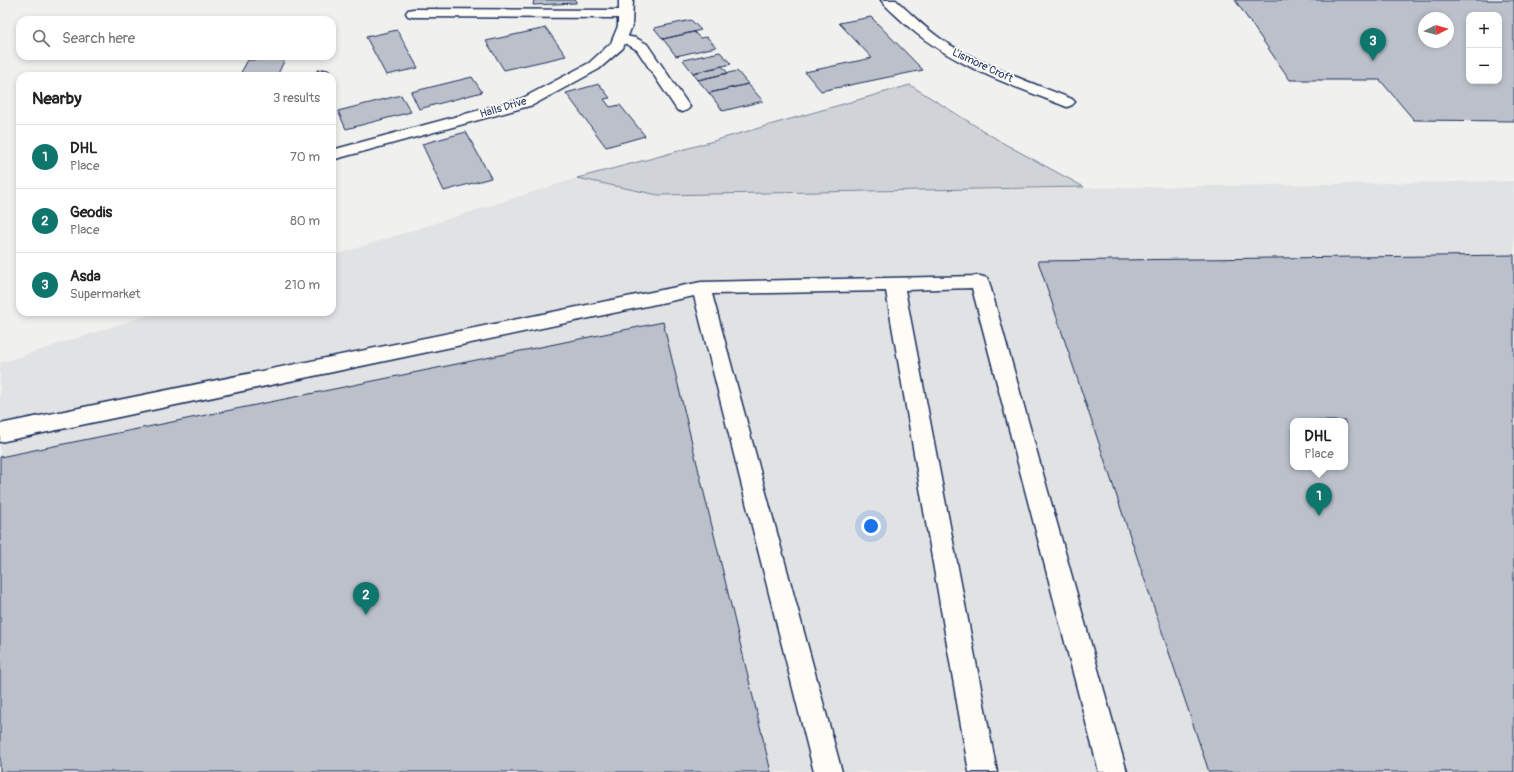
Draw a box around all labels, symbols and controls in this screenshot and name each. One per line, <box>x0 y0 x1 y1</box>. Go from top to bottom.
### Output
north arrow <box>1418 12 1454 48</box>
map controls <box>1466 12 1502 84</box>
button: + <box>1466 12 1502 48</box>
search box <box>16 16 336 60</box>
icon: search <box>30 27 52 49</box>
pin: 3 <box>1360 28 1386 61</box>
text: Search here <box>62 29 135 48</box>
street label: Lismore Croft <box>950 46 1016 85</box>
button: − <box>1466 48 1502 84</box>
text: Nearby <box>32 88 81 109</box>
text: 3 results <box>273 90 320 106</box>
street label: Halls Drive <box>478 94 529 121</box>
text: DHL <box>70 139 97 158</box>
text: 1 <box>42 149 48 165</box>
text: 70 m <box>290 149 320 165</box>
text: Place <box>70 158 99 174</box>
text: Geodis <box>70 203 112 222</box>
text: 2 <box>41 213 49 229</box>
text: 80 m <box>290 213 320 229</box>
text: Place <box>70 222 99 238</box>
text: Asda <box>70 267 101 286</box>
text: 3 <box>41 277 49 293</box>
text: 210 m <box>284 277 320 293</box>
text: Supermarket <box>70 286 141 302</box>
popup <box>1290 418 1348 470</box>
text: DHL <box>1304 427 1332 446</box>
text: Place <box>1304 446 1334 462</box>
pin: 1 <box>1306 483 1332 516</box>
your location <box>861 516 881 536</box>
pin: 2 <box>353 582 379 615</box>

